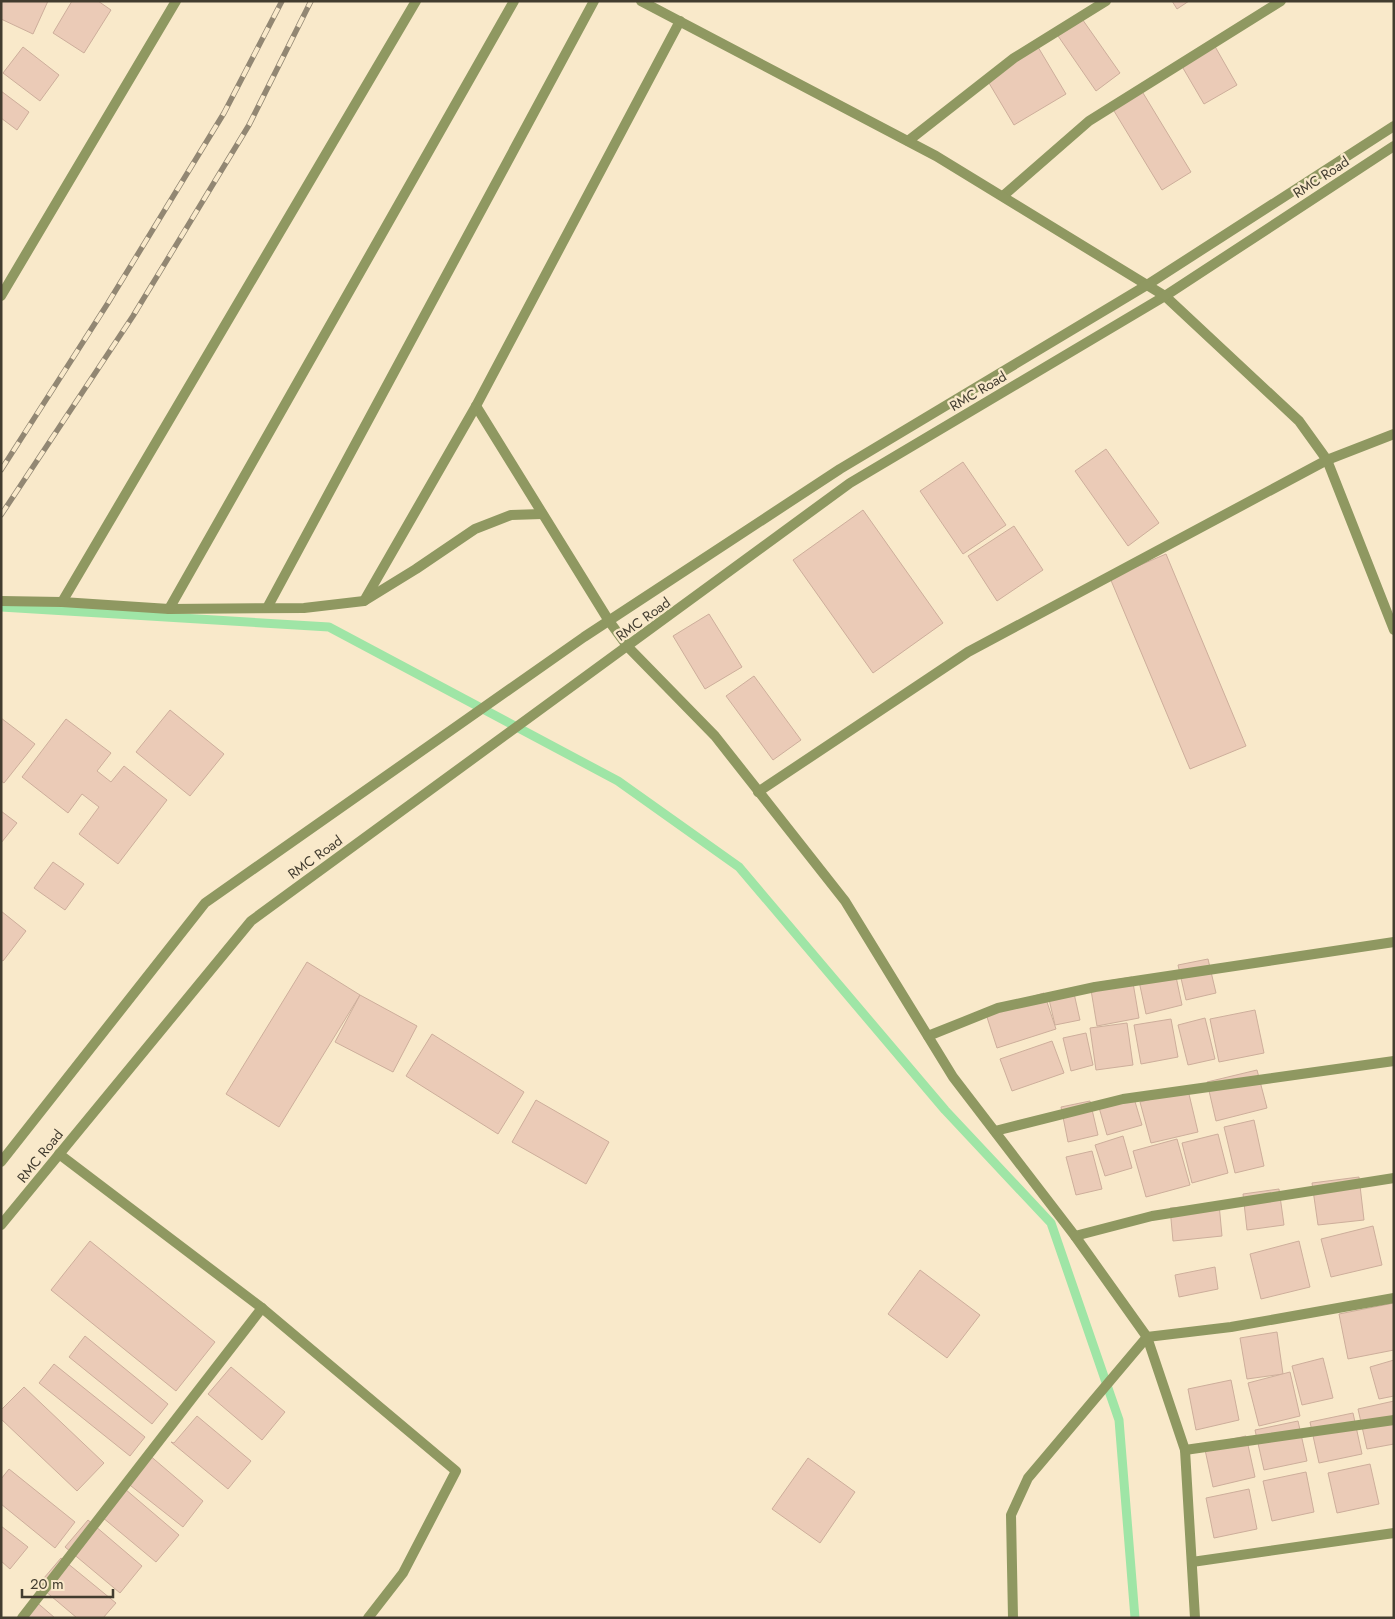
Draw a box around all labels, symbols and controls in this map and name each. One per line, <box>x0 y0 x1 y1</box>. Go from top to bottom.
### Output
street label: RMC Road <box>1289 151 1353 203</box>
street label: RMC Road <box>946 366 1010 416</box>
street label: RMC Road <box>612 592 674 646</box>
street label: RMC Road <box>284 830 346 884</box>
street label: RMC Road <box>12 1125 68 1187</box>
scale bar <box>22 1566 114 1598</box>
text: 20 m <box>30 1573 64 1595</box>

